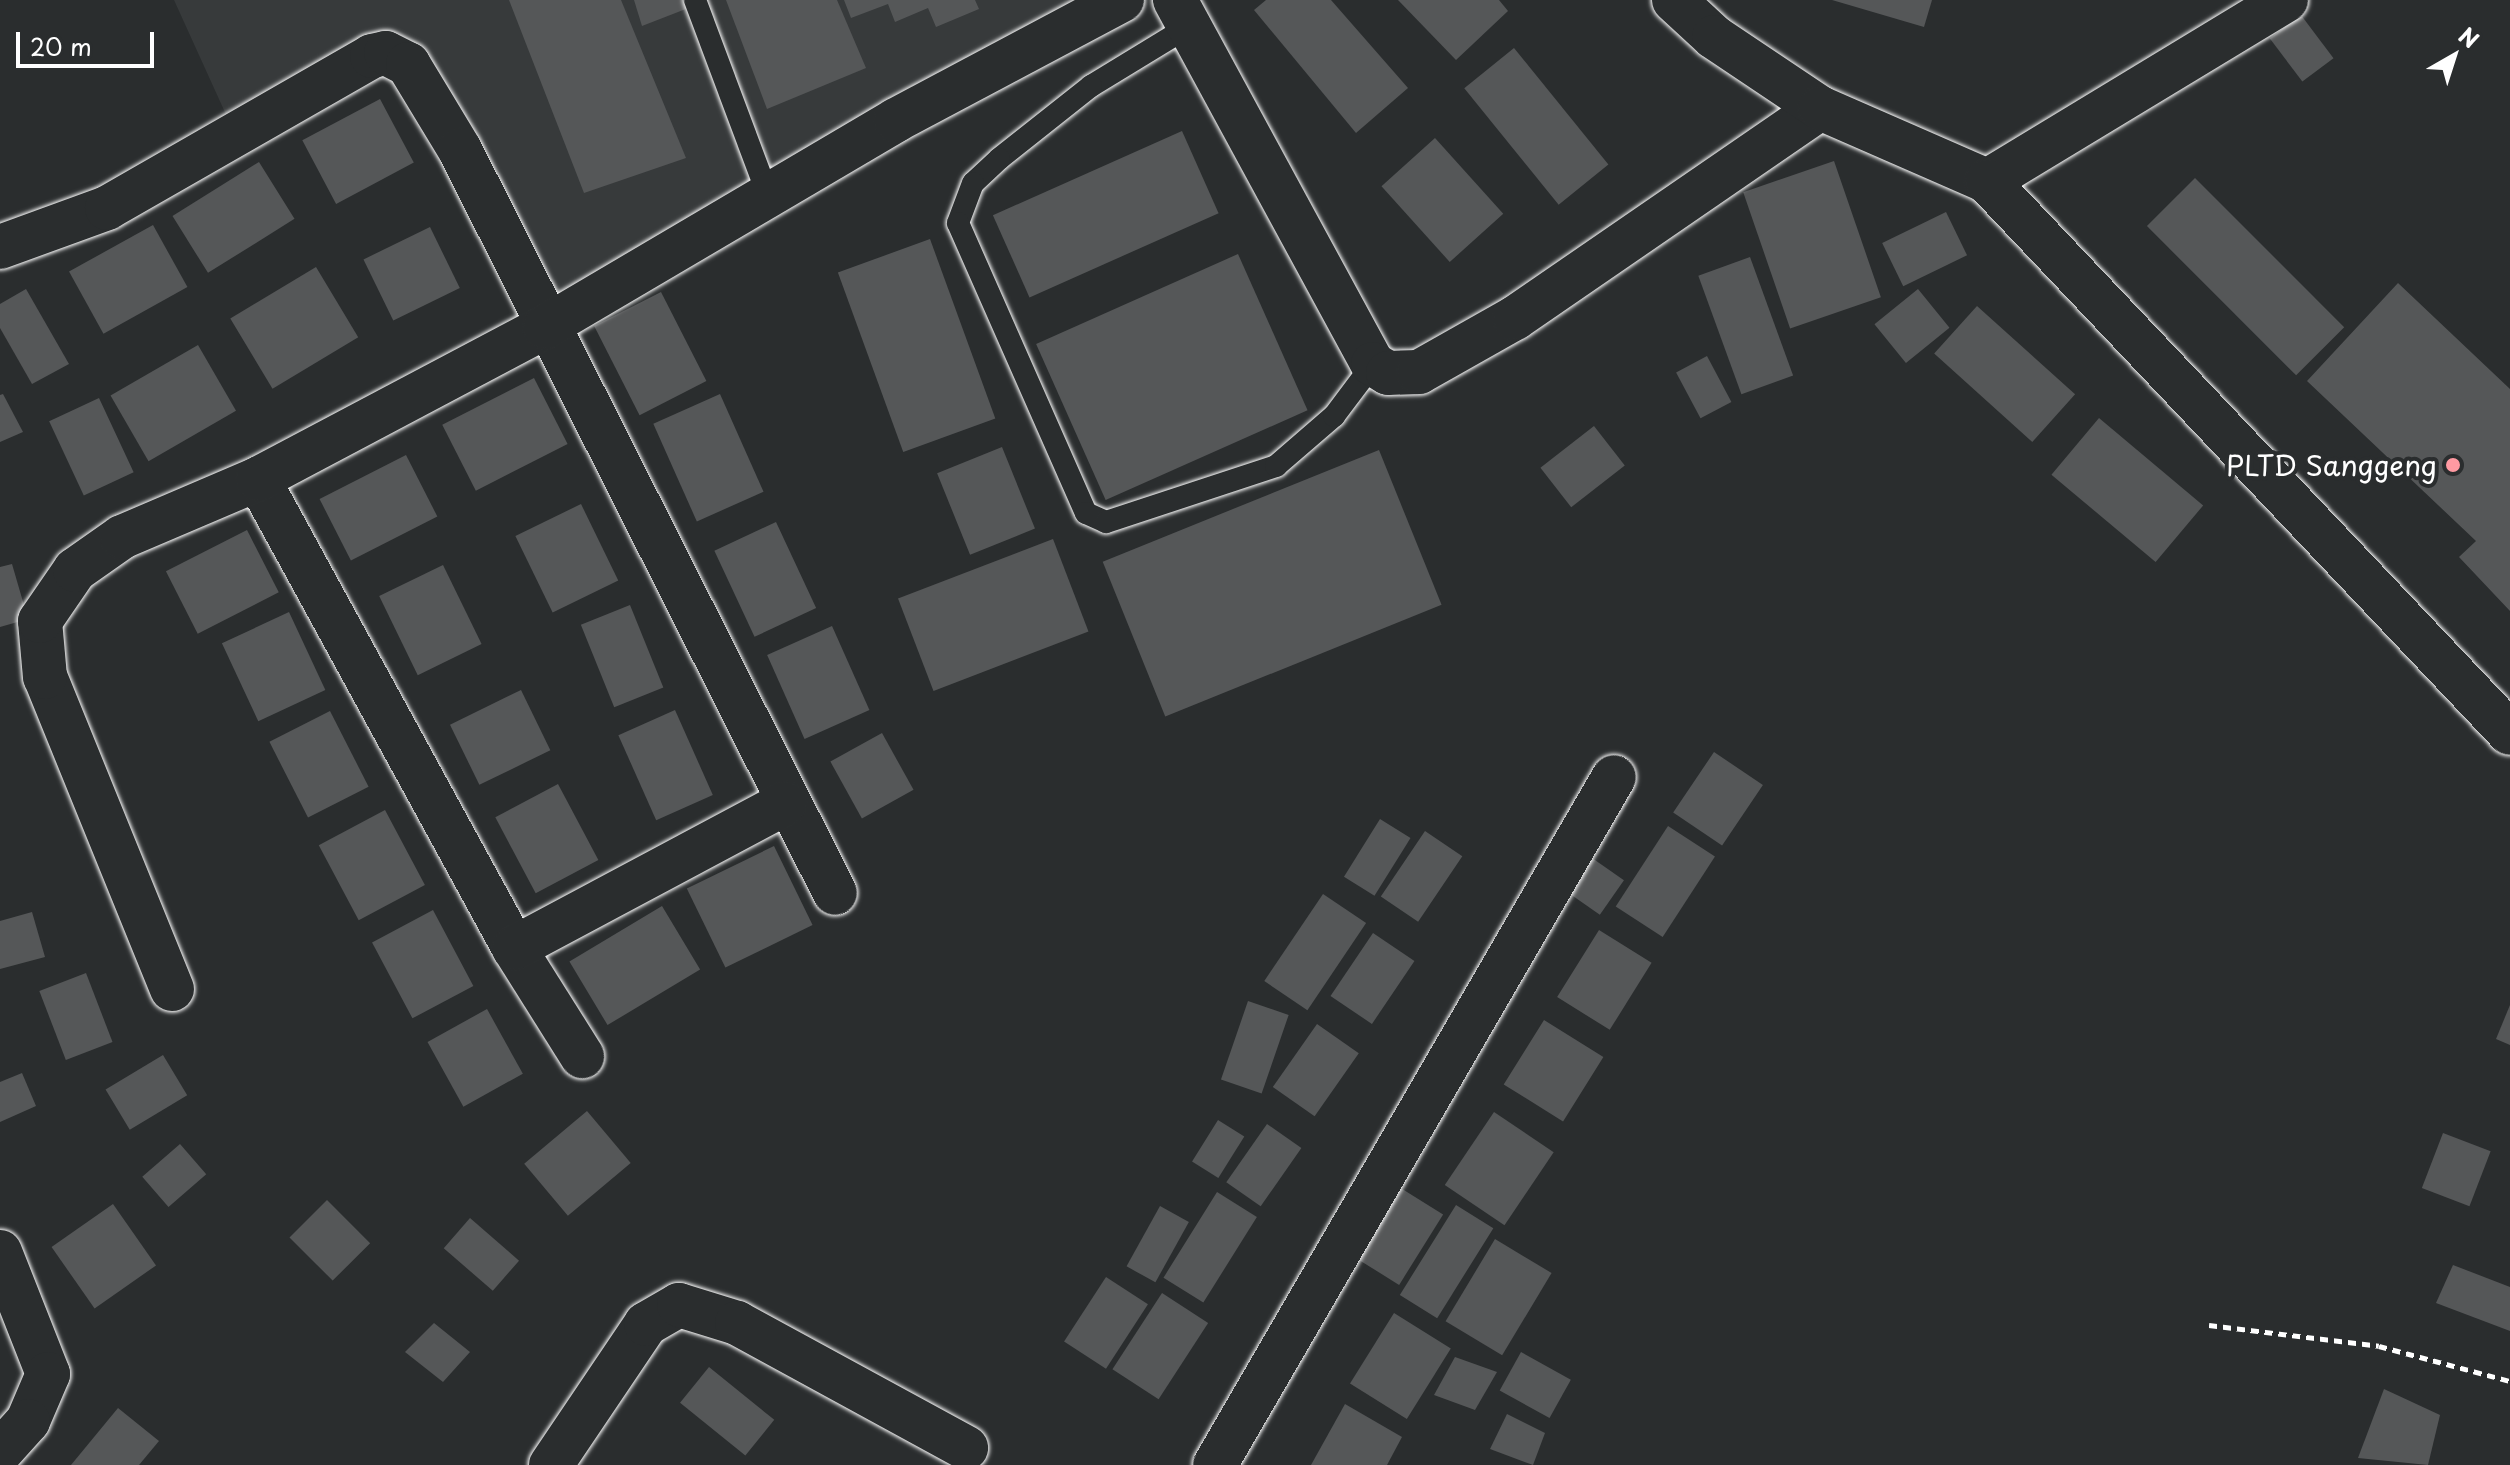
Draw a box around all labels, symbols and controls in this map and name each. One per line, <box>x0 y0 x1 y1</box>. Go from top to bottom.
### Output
scale bar <box>20 16 158 66</box>
north arrow <box>2414 16 2494 96</box>
text: N <box>2452 19 2487 55</box>
text: 20 m <box>30 28 92 64</box>
place label: PLTD Sanggeng <box>2223 448 2437 482</box>
marker: PLTD Sanggeng <box>2444 456 2462 474</box>

